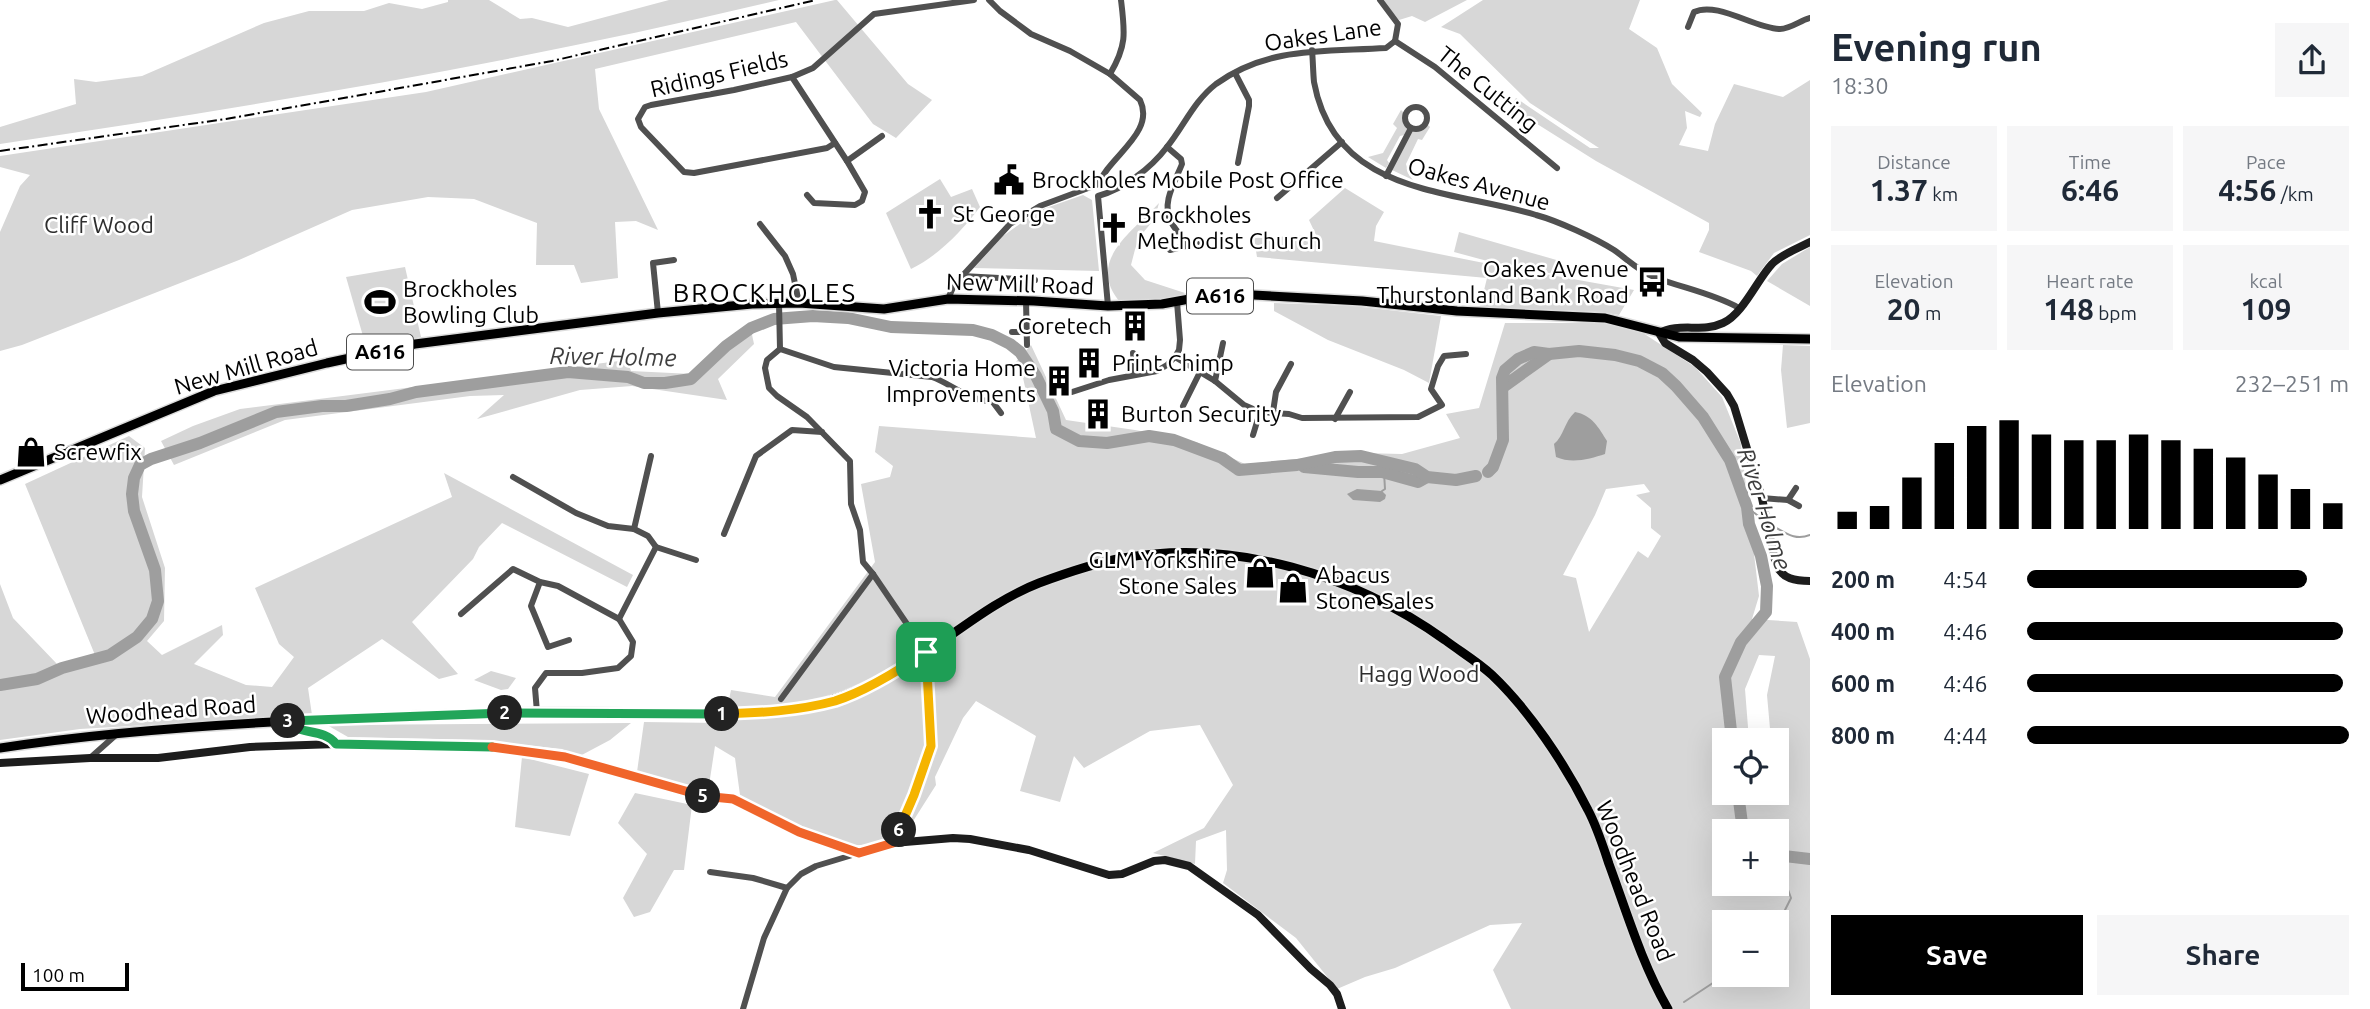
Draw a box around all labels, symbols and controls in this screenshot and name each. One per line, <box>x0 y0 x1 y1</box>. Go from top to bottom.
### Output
street label: Oakes Lane <box>1263 14 1383 55</box>
button: share <box>2275 23 2349 97</box>
text: Evening run <box>1831 26 2042 68</box>
street label: The Cutting <box>1433 41 1543 136</box>
street label: Ridings Fields <box>648 46 790 101</box>
text: 18:30 <box>1831 73 1889 98</box>
text: Distance <box>1877 151 1951 173</box>
text: Time <box>2069 151 2111 173</box>
text: Pace <box>2246 151 2286 173</box>
street label: Oakes Avenue <box>1405 153 1553 215</box>
public building icon: Brockholes Mobile Post Office <box>992 163 1026 197</box>
place label: Brockholes Mobile Post Office <box>1032 167 1344 192</box>
text: 1.37 <box>1870 173 1928 207</box>
text: 6:46 <box>2061 173 2119 207</box>
text: 4:56 <box>2218 173 2276 207</box>
text: km <box>1928 183 1958 205</box>
text: /km <box>2276 183 2314 205</box>
church icon: St George <box>913 197 947 231</box>
place label: St George <box>953 201 1055 226</box>
place label: Brockholes Methodist Church <box>1137 202 1322 253</box>
church icon: Brockholes Methodist Church <box>1097 211 1131 245</box>
park label: Cliff Wood <box>44 212 154 237</box>
place label: Oakes Avenue Thurstonland Bank Road <box>1376 256 1629 307</box>
bus stop icon: Oakes Avenue Thurstonland Bank Road <box>1635 265 1669 299</box>
street label: New Mill Road <box>946 268 1094 299</box>
text: Elevation <box>1874 270 1954 292</box>
text: Heart rate <box>2046 270 2134 292</box>
text: kcal <box>2250 270 2282 292</box>
place label: Brockholes Bowling Club <box>403 276 539 327</box>
district label: BROCKHOLES <box>673 278 857 307</box>
road number: A616 <box>1187 278 1253 314</box>
sports icon: Brockholes Bowling Club <box>363 285 397 319</box>
text: 20 <box>1887 292 1921 326</box>
text: 148 <box>2043 292 2094 326</box>
text: 109 <box>2241 292 2291 326</box>
text: m <box>1921 302 1941 324</box>
text: bpm <box>2094 302 2137 324</box>
building icon: Coretech <box>1118 309 1152 343</box>
place label: Coretech <box>1018 313 1112 338</box>
street label: New Mill Road <box>171 334 321 399</box>
road number: A616 <box>347 334 413 370</box>
water label: River Holme <box>549 342 677 371</box>
building icon: Print Chimp <box>1072 346 1106 380</box>
place label: Print Chimp <box>1112 350 1234 375</box>
place label: Victoria Home Improvements <box>886 355 1036 406</box>
building icon: Victoria Home Improvements <box>1042 364 1076 398</box>
text: Elevation <box>1831 371 1927 396</box>
text: 232–251 m <box>2235 371 2349 396</box>
building icon: Burton Security <box>1081 397 1115 431</box>
place label: Burton Security <box>1121 401 1281 426</box>
shop icon: Screwfix <box>14 435 48 469</box>
place label: Screwfix <box>54 439 142 464</box>
water label: River Holme <box>1732 444 1797 573</box>
place label: GLM Yorkshire Stone Sales <box>1089 547 1237 598</box>
shop icon: GLM Yorkshire Stone Sales <box>1243 556 1277 590</box>
place label: Abacus Stone Sales <box>1316 562 1434 613</box>
text: 200 m <box>1831 567 1895 592</box>
text: 4:54 <box>1943 567 1988 592</box>
shop icon: Abacus Stone Sales <box>1276 571 1310 605</box>
text: 400 m <box>1831 619 1895 644</box>
text: 4:46 <box>1943 619 1988 644</box>
pin <box>896 622 956 682</box>
icon: arrive <box>907 633 945 671</box>
park label: Hagg Wood <box>1359 661 1479 686</box>
text: 600 m <box>1831 671 1895 696</box>
text: 4:46 <box>1943 671 1988 696</box>
street label: Woodhead Road <box>85 691 257 728</box>
pin: 2 <box>488 696 522 730</box>
pin: 1 <box>704 696 740 732</box>
text: 2 <box>499 701 510 723</box>
text: 1 <box>716 702 727 724</box>
pin: 3 <box>270 704 306 738</box>
text: 3 <box>282 709 293 731</box>
text: 800 m <box>1831 723 1895 748</box>
text: 4:44 <box>1943 723 1988 748</box>
map controls <box>1712 728 1789 987</box>
button: locate <box>1712 728 1789 805</box>
pin: 5 <box>686 778 720 814</box>
text: 5 <box>697 784 708 806</box>
street label: Woodhead Road <box>1592 797 1679 965</box>
pin: 6 <box>881 812 916 848</box>
text: 6 <box>893 818 904 840</box>
button: + <box>1712 819 1789 896</box>
button: − <box>1712 910 1789 987</box>
button: Save <box>1831 915 2083 995</box>
button: Share <box>2097 915 2349 995</box>
scale bar <box>21 960 130 992</box>
text: 100 m <box>32 964 85 986</box>

